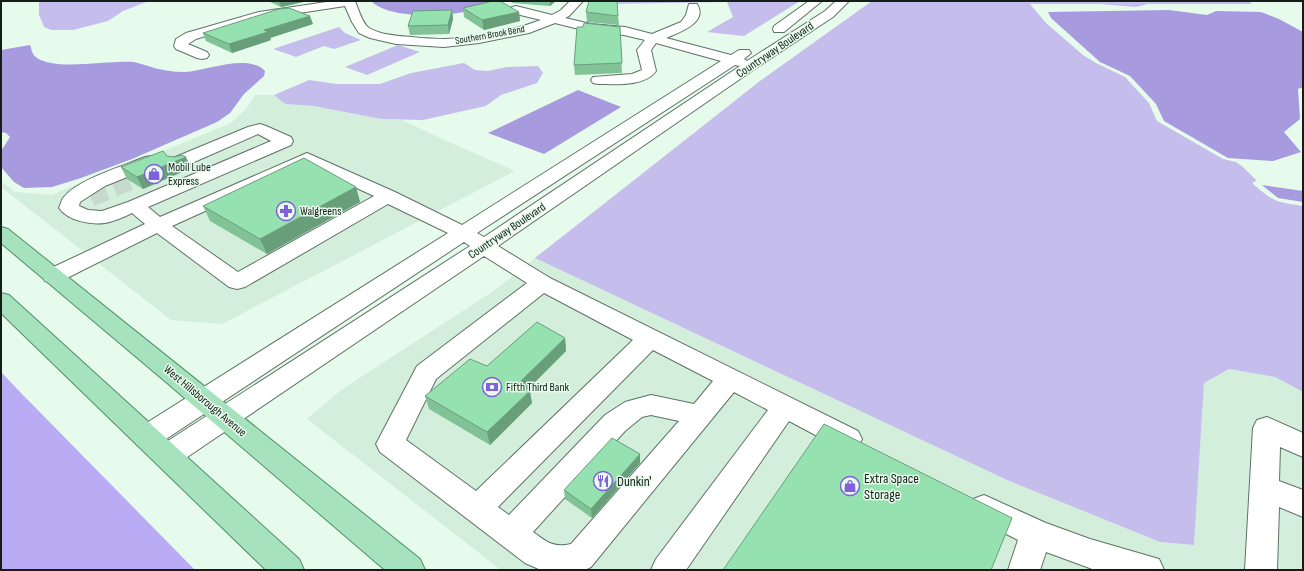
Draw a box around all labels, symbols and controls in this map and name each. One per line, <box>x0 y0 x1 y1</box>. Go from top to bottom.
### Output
street label: Countryway Boulevard <box>733 19 817 81</box>
street label: Southern Brook Bend <box>454 23 526 47</box>
place label: Mobil Lube Express <box>168 160 211 189</box>
shop icon: Mobil Lube Express <box>143 163 165 185</box>
pharmacy icon: Walgreens <box>275 200 297 222</box>
street label: Countryway Boulevard <box>465 200 549 262</box>
place label: Walgreens <box>300 204 341 219</box>
street label: West Hillsborough Avenue <box>160 362 250 440</box>
bank icon: Fifth Third Bank <box>481 376 503 398</box>
place label: Fifth Third Bank <box>506 380 570 395</box>
restaurant icon: Dunkin' <box>592 470 614 492</box>
place label: Extra Space Storage <box>864 470 919 503</box>
place label: Dunkin' <box>617 473 651 490</box>
shop icon: Extra Space Storage <box>839 475 861 497</box>

